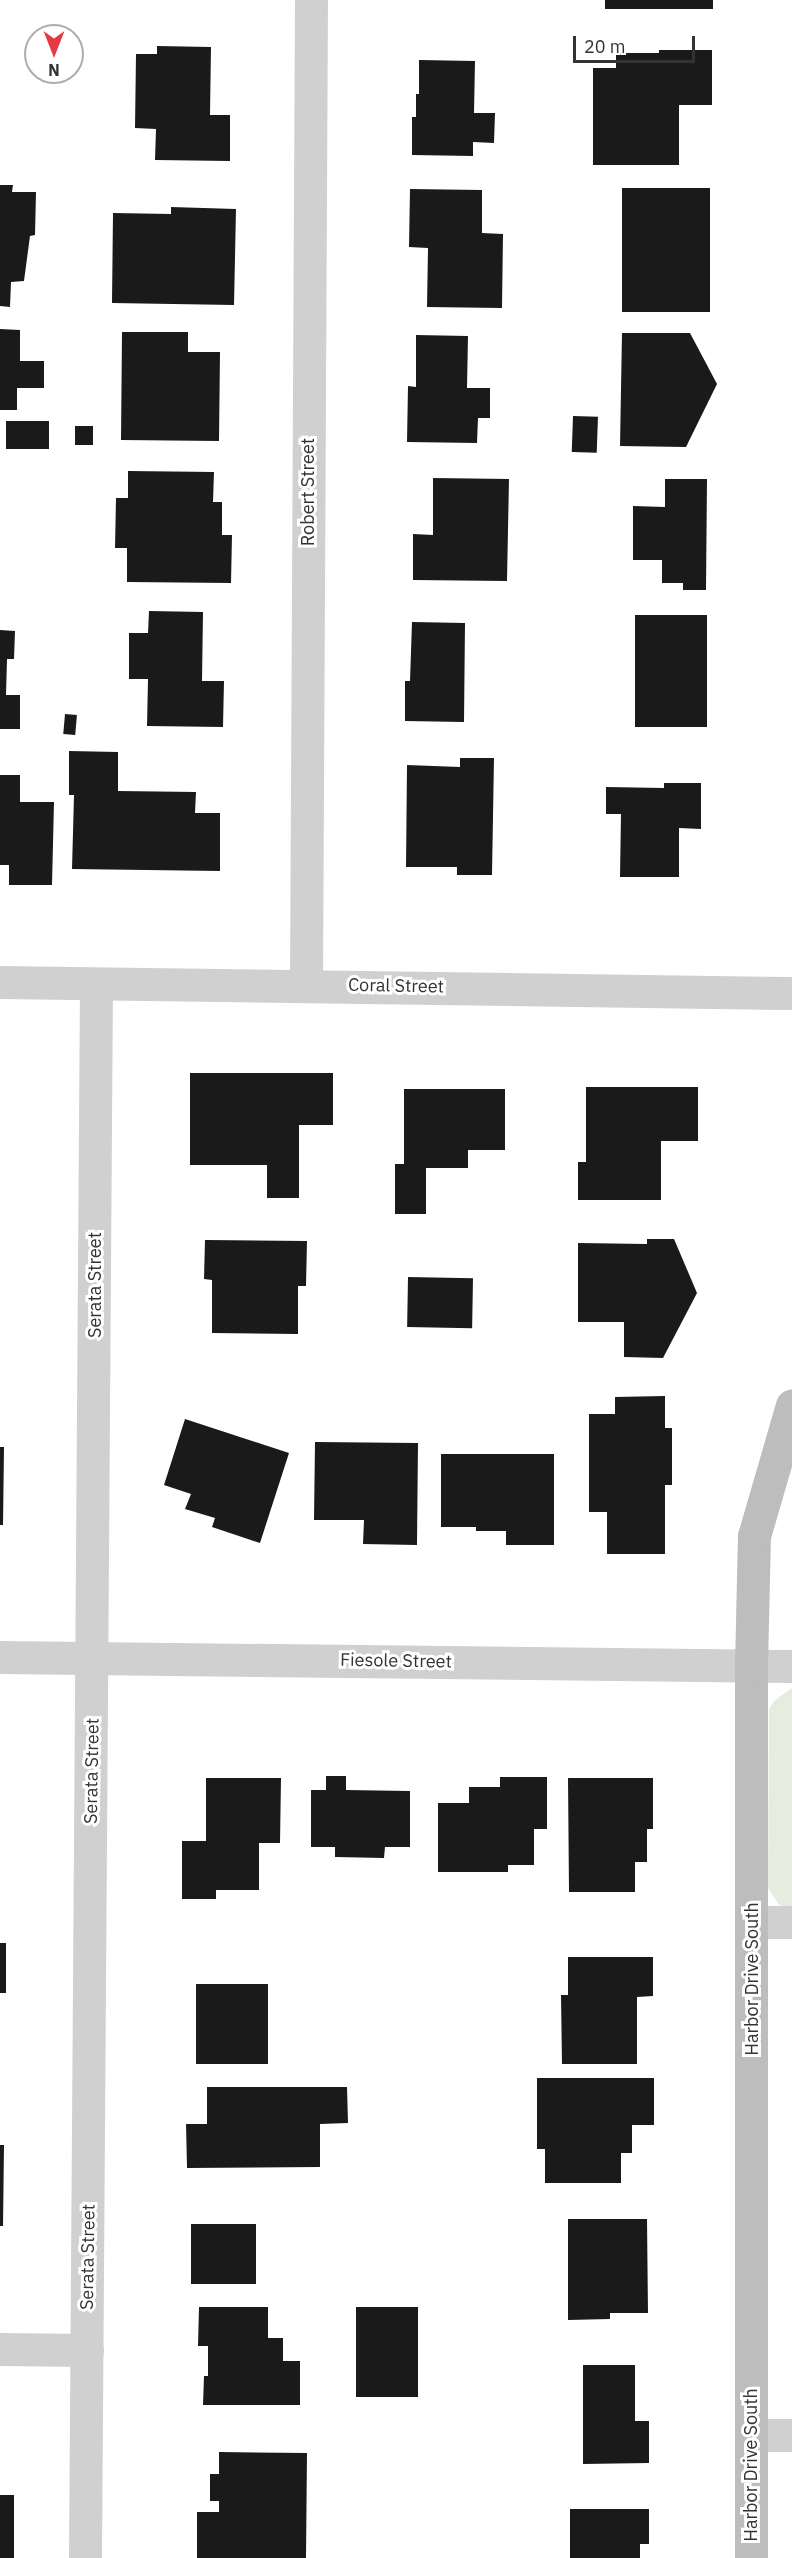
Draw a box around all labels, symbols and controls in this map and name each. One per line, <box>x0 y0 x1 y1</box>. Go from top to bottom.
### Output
north arrow <box>24 24 84 84</box>
scale bar <box>576 24 698 62</box>
text: 20 m <box>584 35 626 58</box>
text: N <box>48 60 60 80</box>
street label: Robert Street <box>297 438 319 546</box>
street label: Coral Street <box>348 974 444 998</box>
street label: Serata Street <box>84 1232 106 1338</box>
street label: Fiesole Street <box>340 1649 452 1673</box>
street label: Serata Street <box>80 1718 104 1824</box>
street label: Harbor Drive South <box>741 1902 763 2056</box>
street label: Serata Street <box>76 2204 100 2310</box>
street label: Harbor Drive South <box>740 2388 762 2542</box>

